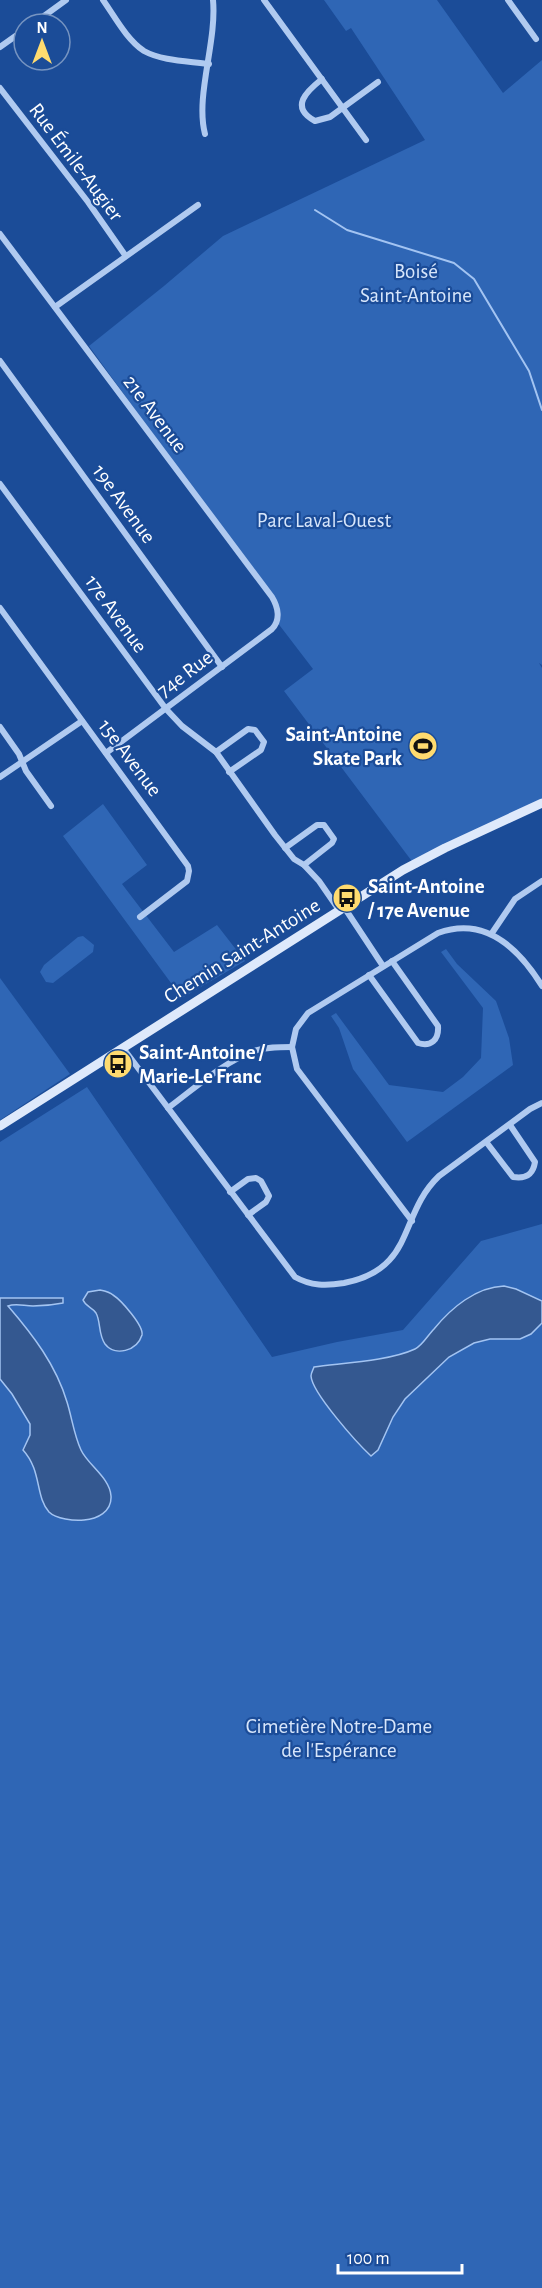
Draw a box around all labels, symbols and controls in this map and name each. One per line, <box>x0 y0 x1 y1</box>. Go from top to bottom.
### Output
north arrow <box>12 12 72 72</box>
text: N <box>36 20 48 36</box>
street label: Rue Émile-Augier <box>25 98 129 225</box>
park label: Boisé Saint-Antoine <box>360 261 472 306</box>
street label: 21e Avenue <box>119 371 191 457</box>
street label: 19e Avenue <box>89 461 159 547</box>
park label: Parc Laval-Ouest <box>257 510 391 531</box>
street label: 17e Avenue <box>81 571 151 657</box>
street label: 74e Rue <box>153 646 217 702</box>
street label: 15e Avenue <box>94 716 166 800</box>
place label: Saint-Antoine Skate Park <box>285 724 403 769</box>
sports icon: Saint-Antoine Skate Park <box>407 730 439 762</box>
place label: Saint-Antoine / 17e Avenue <box>367 876 485 921</box>
bus stop icon: Saint-Antoine / 17e Avenue <box>331 882 363 914</box>
street label: Chemin Saint-Antoine <box>160 894 324 1008</box>
place label: Saint-Antoine / Marie-Le Franc <box>139 1042 266 1087</box>
bus stop icon: Saint-Antoine / Marie-Le Franc <box>102 1048 134 1080</box>
park label: Cimetière Notre-Dame de l'Espérance <box>246 1716 432 1761</box>
scale bar <box>338 2237 462 2275</box>
text: 100 m <box>347 2250 390 2268</box>

